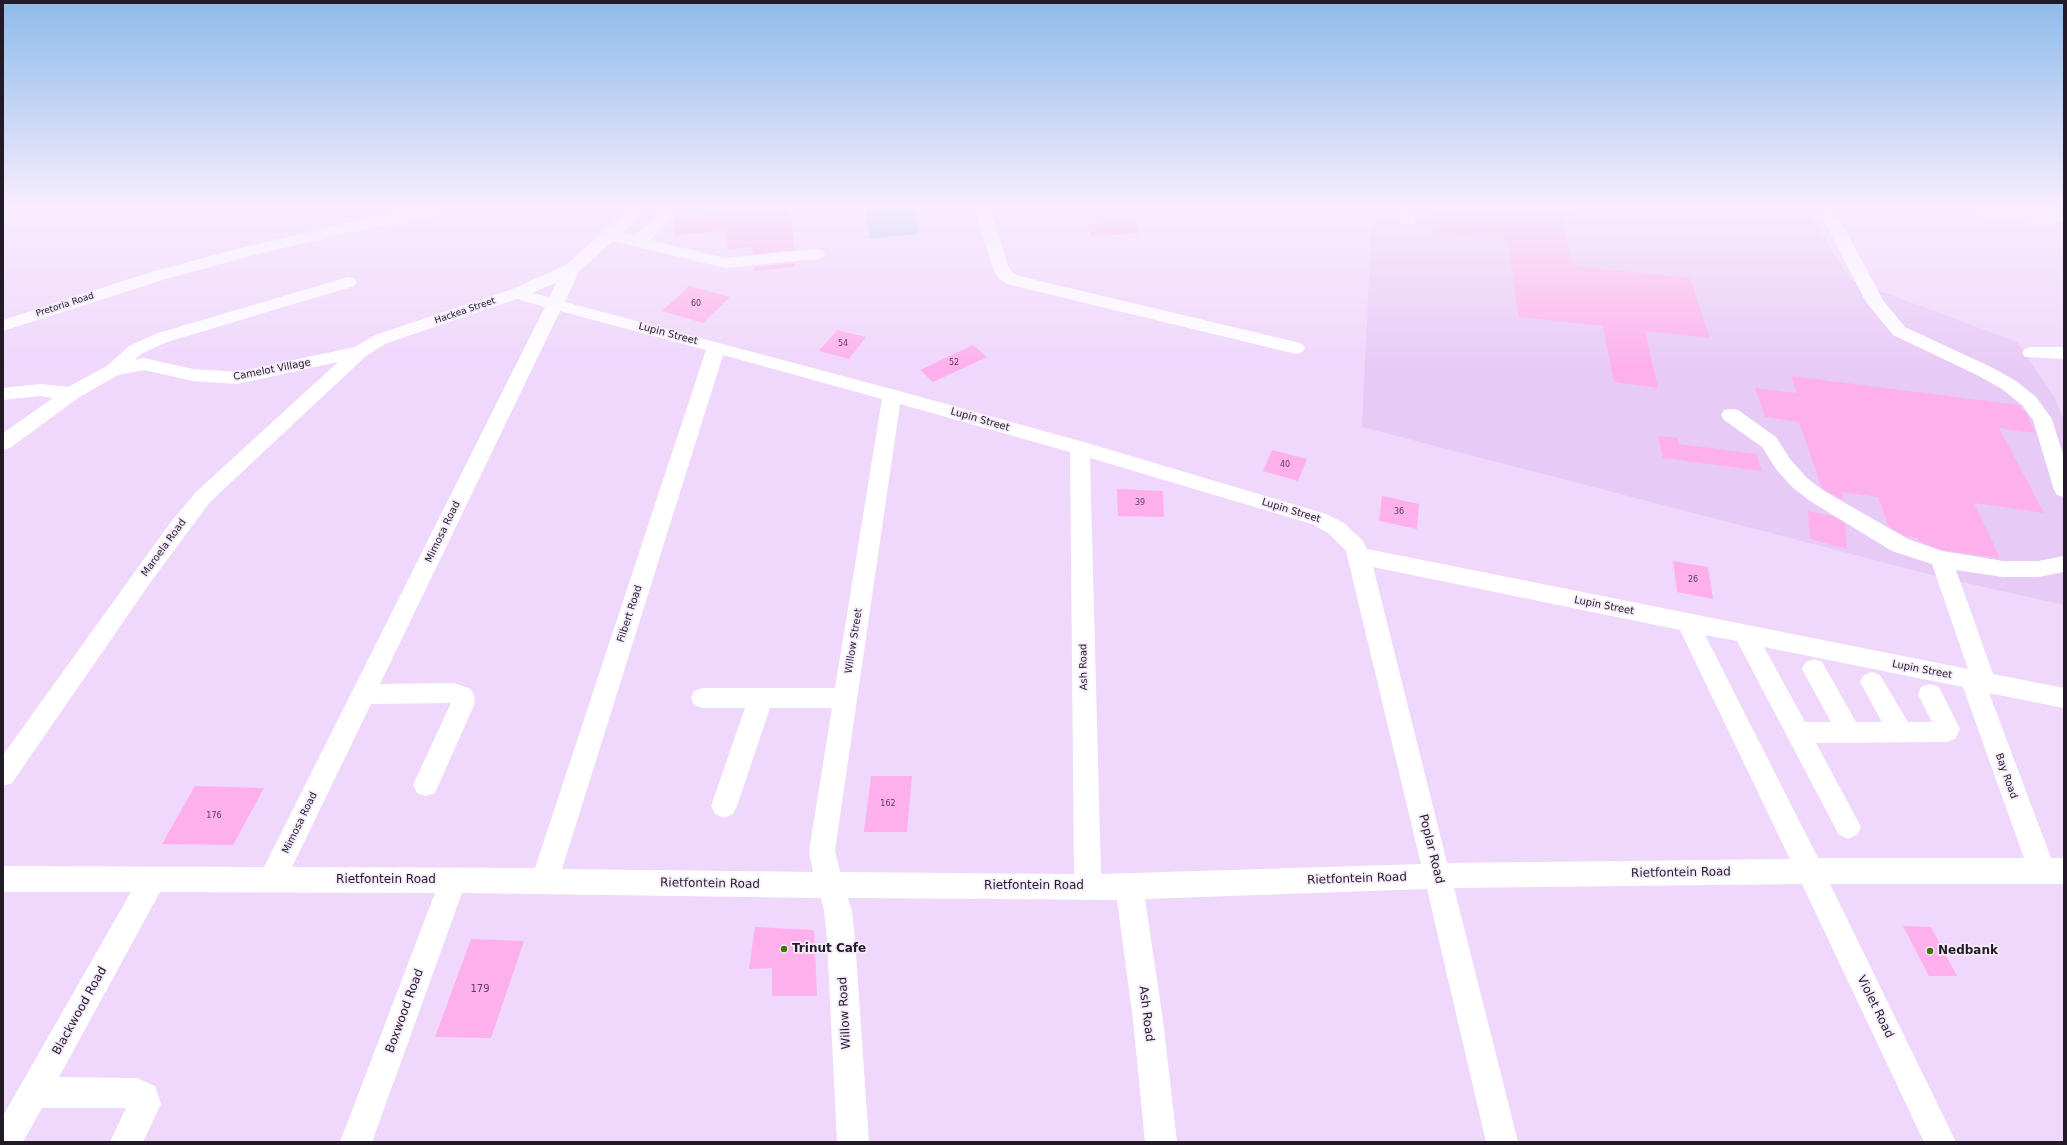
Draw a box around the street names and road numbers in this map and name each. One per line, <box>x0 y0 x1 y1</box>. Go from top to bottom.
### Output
street label: Pretoria Road <box>35 291 95 319</box>
street label: Hackea Street <box>433 296 497 326</box>
street label: Lupin Street <box>637 320 699 348</box>
street label: Camelot Village <box>232 357 312 383</box>
street label: Lupin Street <box>949 406 1011 434</box>
street label: Lupin Street <box>1260 496 1322 526</box>
street label: Mimosa Road <box>423 499 463 565</box>
street label: Maroela Road <box>139 517 189 579</box>
street label: Filbert Road <box>615 584 645 644</box>
street label: Lupin Street <box>1573 594 1635 618</box>
street label: Willow Street <box>843 608 865 674</box>
street label: Ash Road <box>1078 644 1090 690</box>
street label: Lupin Street <box>1891 658 1953 682</box>
street label: Bay Road <box>1993 752 2019 800</box>
street label: Mimosa Road <box>280 790 320 856</box>
street label: Poplar Road <box>1415 813 1447 885</box>
street label: Rietfontein Road <box>1631 865 1731 881</box>
street label: Rietfontein Road <box>1307 870 1407 888</box>
street label: Rietfontein Road <box>336 873 436 887</box>
street label: Rietfontein Road <box>660 876 760 892</box>
street label: Rietfontein Road <box>984 879 1084 893</box>
street label: Blackwood Road <box>50 964 110 1058</box>
street label: Boxwood Road <box>383 967 427 1055</box>
street label: Violet Road <box>1854 973 1896 1041</box>
street label: Willow Road <box>836 976 854 1050</box>
street label: Ash Road <box>1135 985 1157 1043</box>

